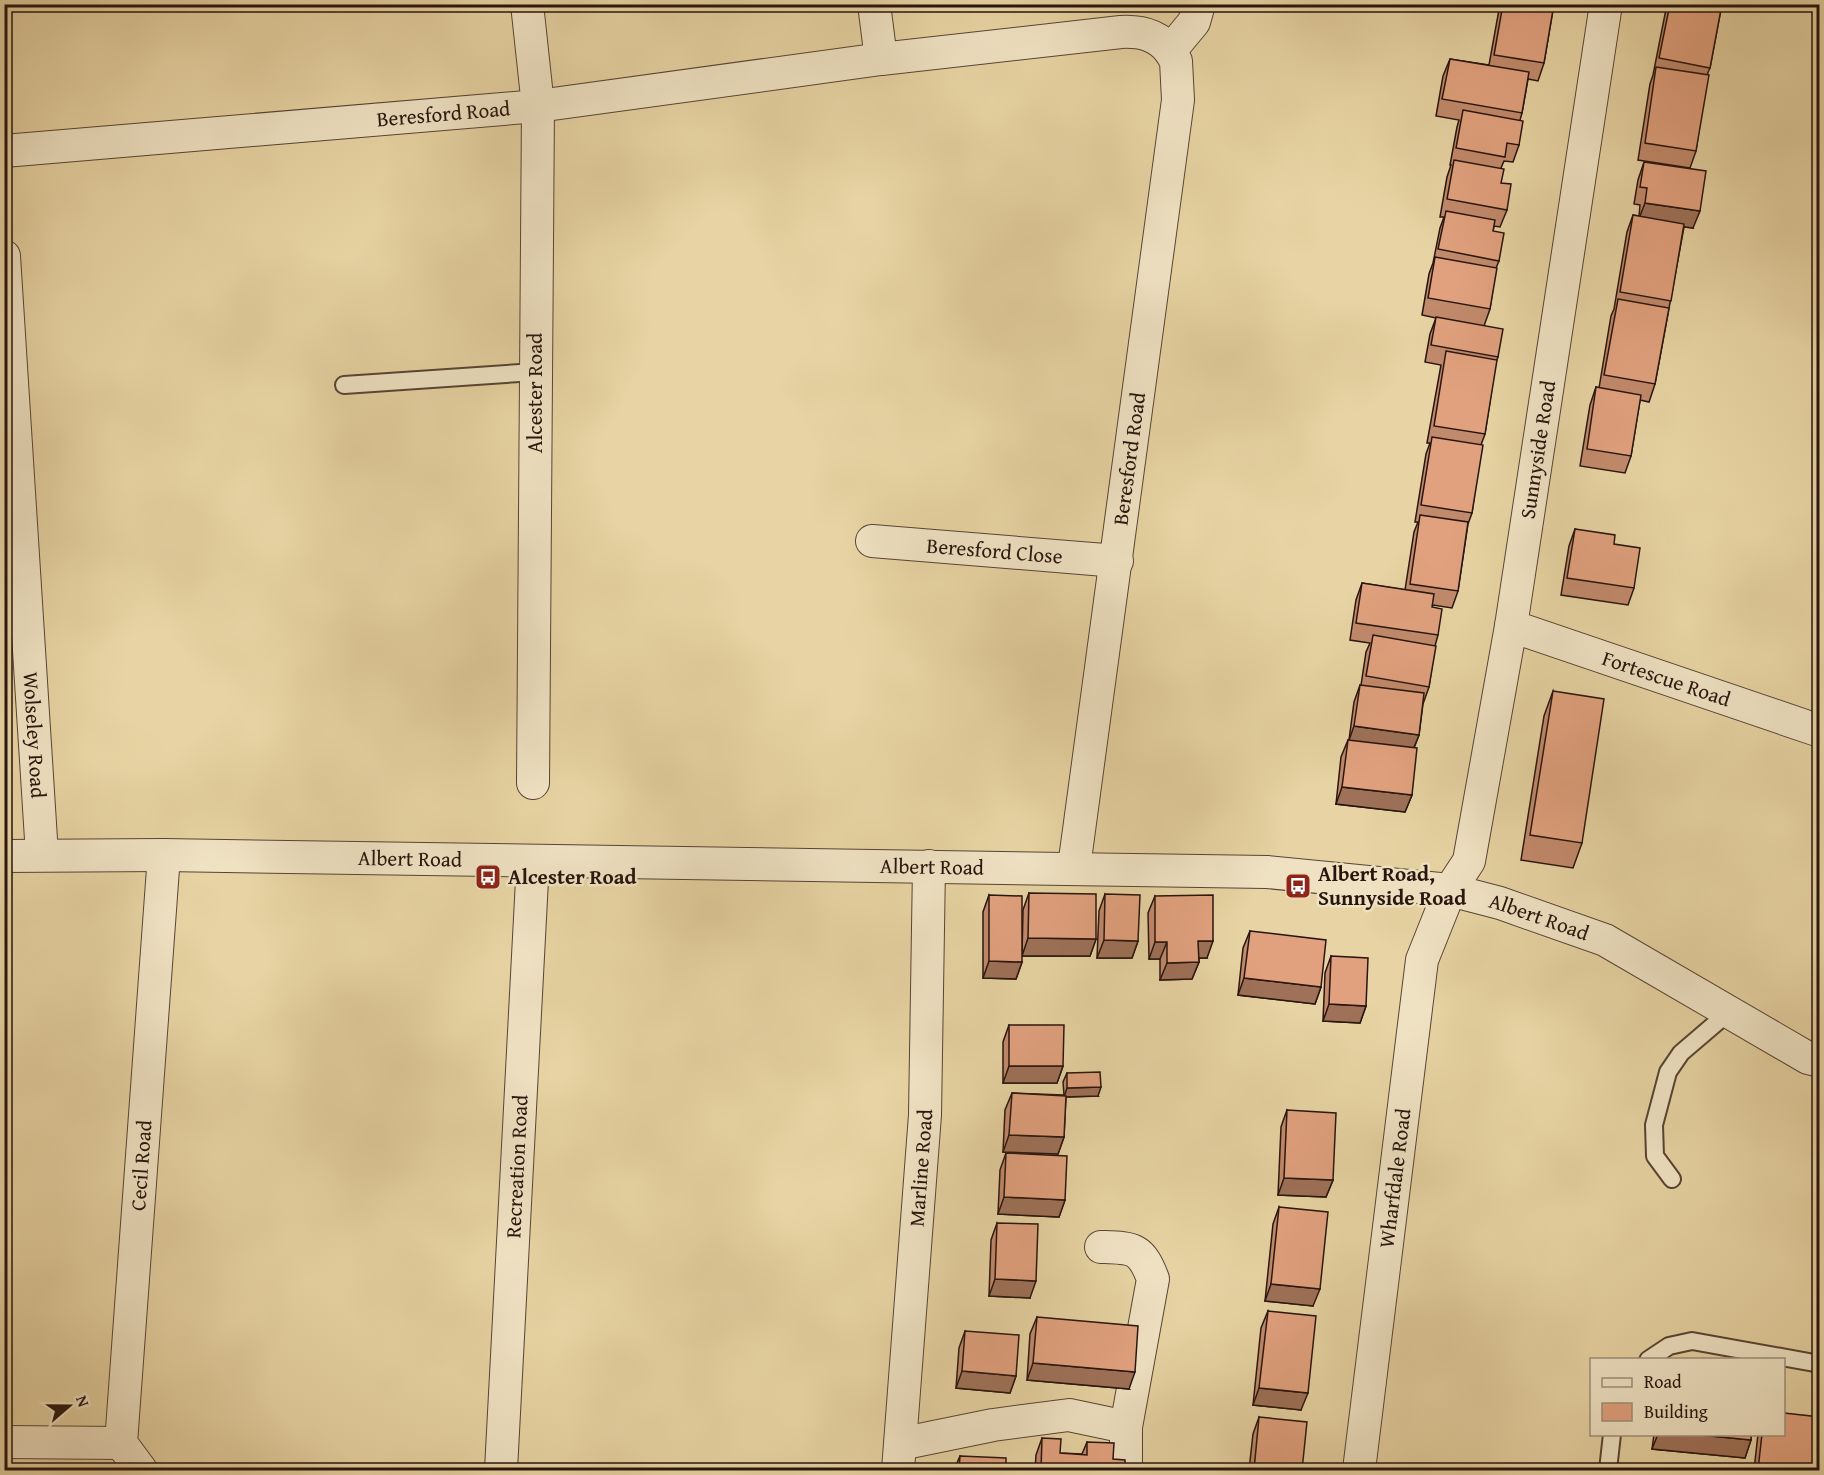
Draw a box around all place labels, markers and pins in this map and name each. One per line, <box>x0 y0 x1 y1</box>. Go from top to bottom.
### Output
place label: Albert Road, Sunnyside Road <box>1318 858 1466 913</box>
place label: Alcester Road <box>508 861 637 892</box>
bus stop icon: Alcester Road <box>473 862 503 892</box>
bus stop icon: Albert Road, Sunnyside Road <box>1283 871 1313 901</box>

